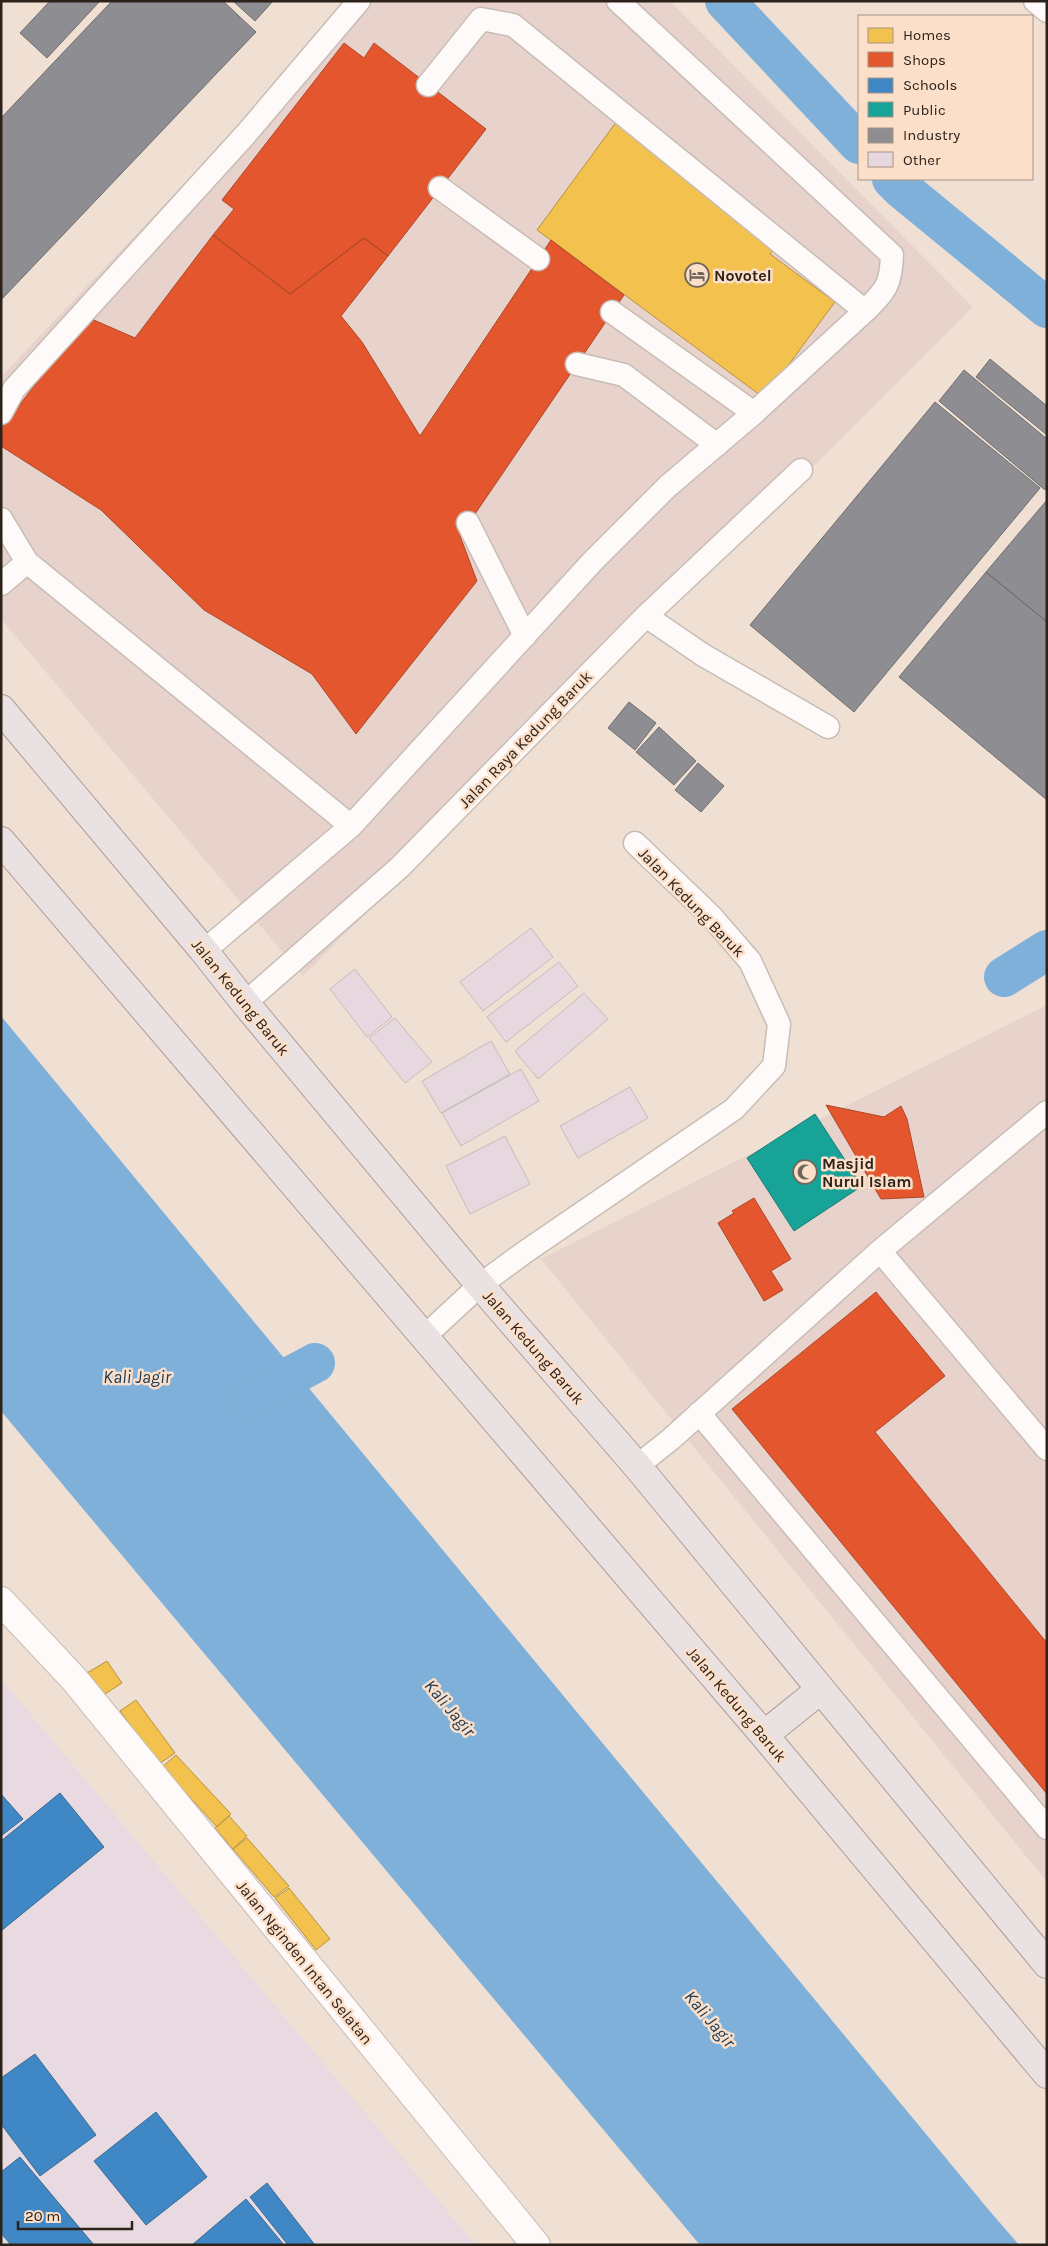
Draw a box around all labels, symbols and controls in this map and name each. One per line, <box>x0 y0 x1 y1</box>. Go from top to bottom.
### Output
legend <box>858 15 1033 180</box>
text: Homes <box>903 26 951 44</box>
text: Shops <box>903 51 946 69</box>
text: Schools <box>903 76 957 94</box>
text: Public <box>903 101 946 119</box>
text: Industry <box>903 126 960 144</box>
text: Other <box>903 151 941 169</box>
hotel icon: Novotel <box>684 262 710 288</box>
place label: Novotel <box>714 266 772 285</box>
street label: Jalan Raya Kedung Baruk <box>455 667 596 812</box>
street label: Jalan Kedung Baruk <box>634 844 749 961</box>
street label: Jalan Kedung Baruk <box>188 935 294 1060</box>
place label: Masjid Nurul Islam <box>822 1154 911 1191</box>
mosque icon: Masjid Nurul Islam <box>792 1159 818 1185</box>
street label: Jalan Kedung Baruk <box>479 1286 588 1408</box>
water label: Kali Jagir <box>103 1366 172 1388</box>
street label: Jalan Kedung Baruk <box>683 1643 790 1766</box>
water label: Kali Jagir <box>420 1675 481 1742</box>
street label: Jalan Nginden Intan Selatan <box>233 1876 377 2048</box>
water label: Kali Jagir <box>680 1986 741 2053</box>
scale bar <box>18 2198 131 2230</box>
text: 20 m <box>25 2207 60 2225</box>

